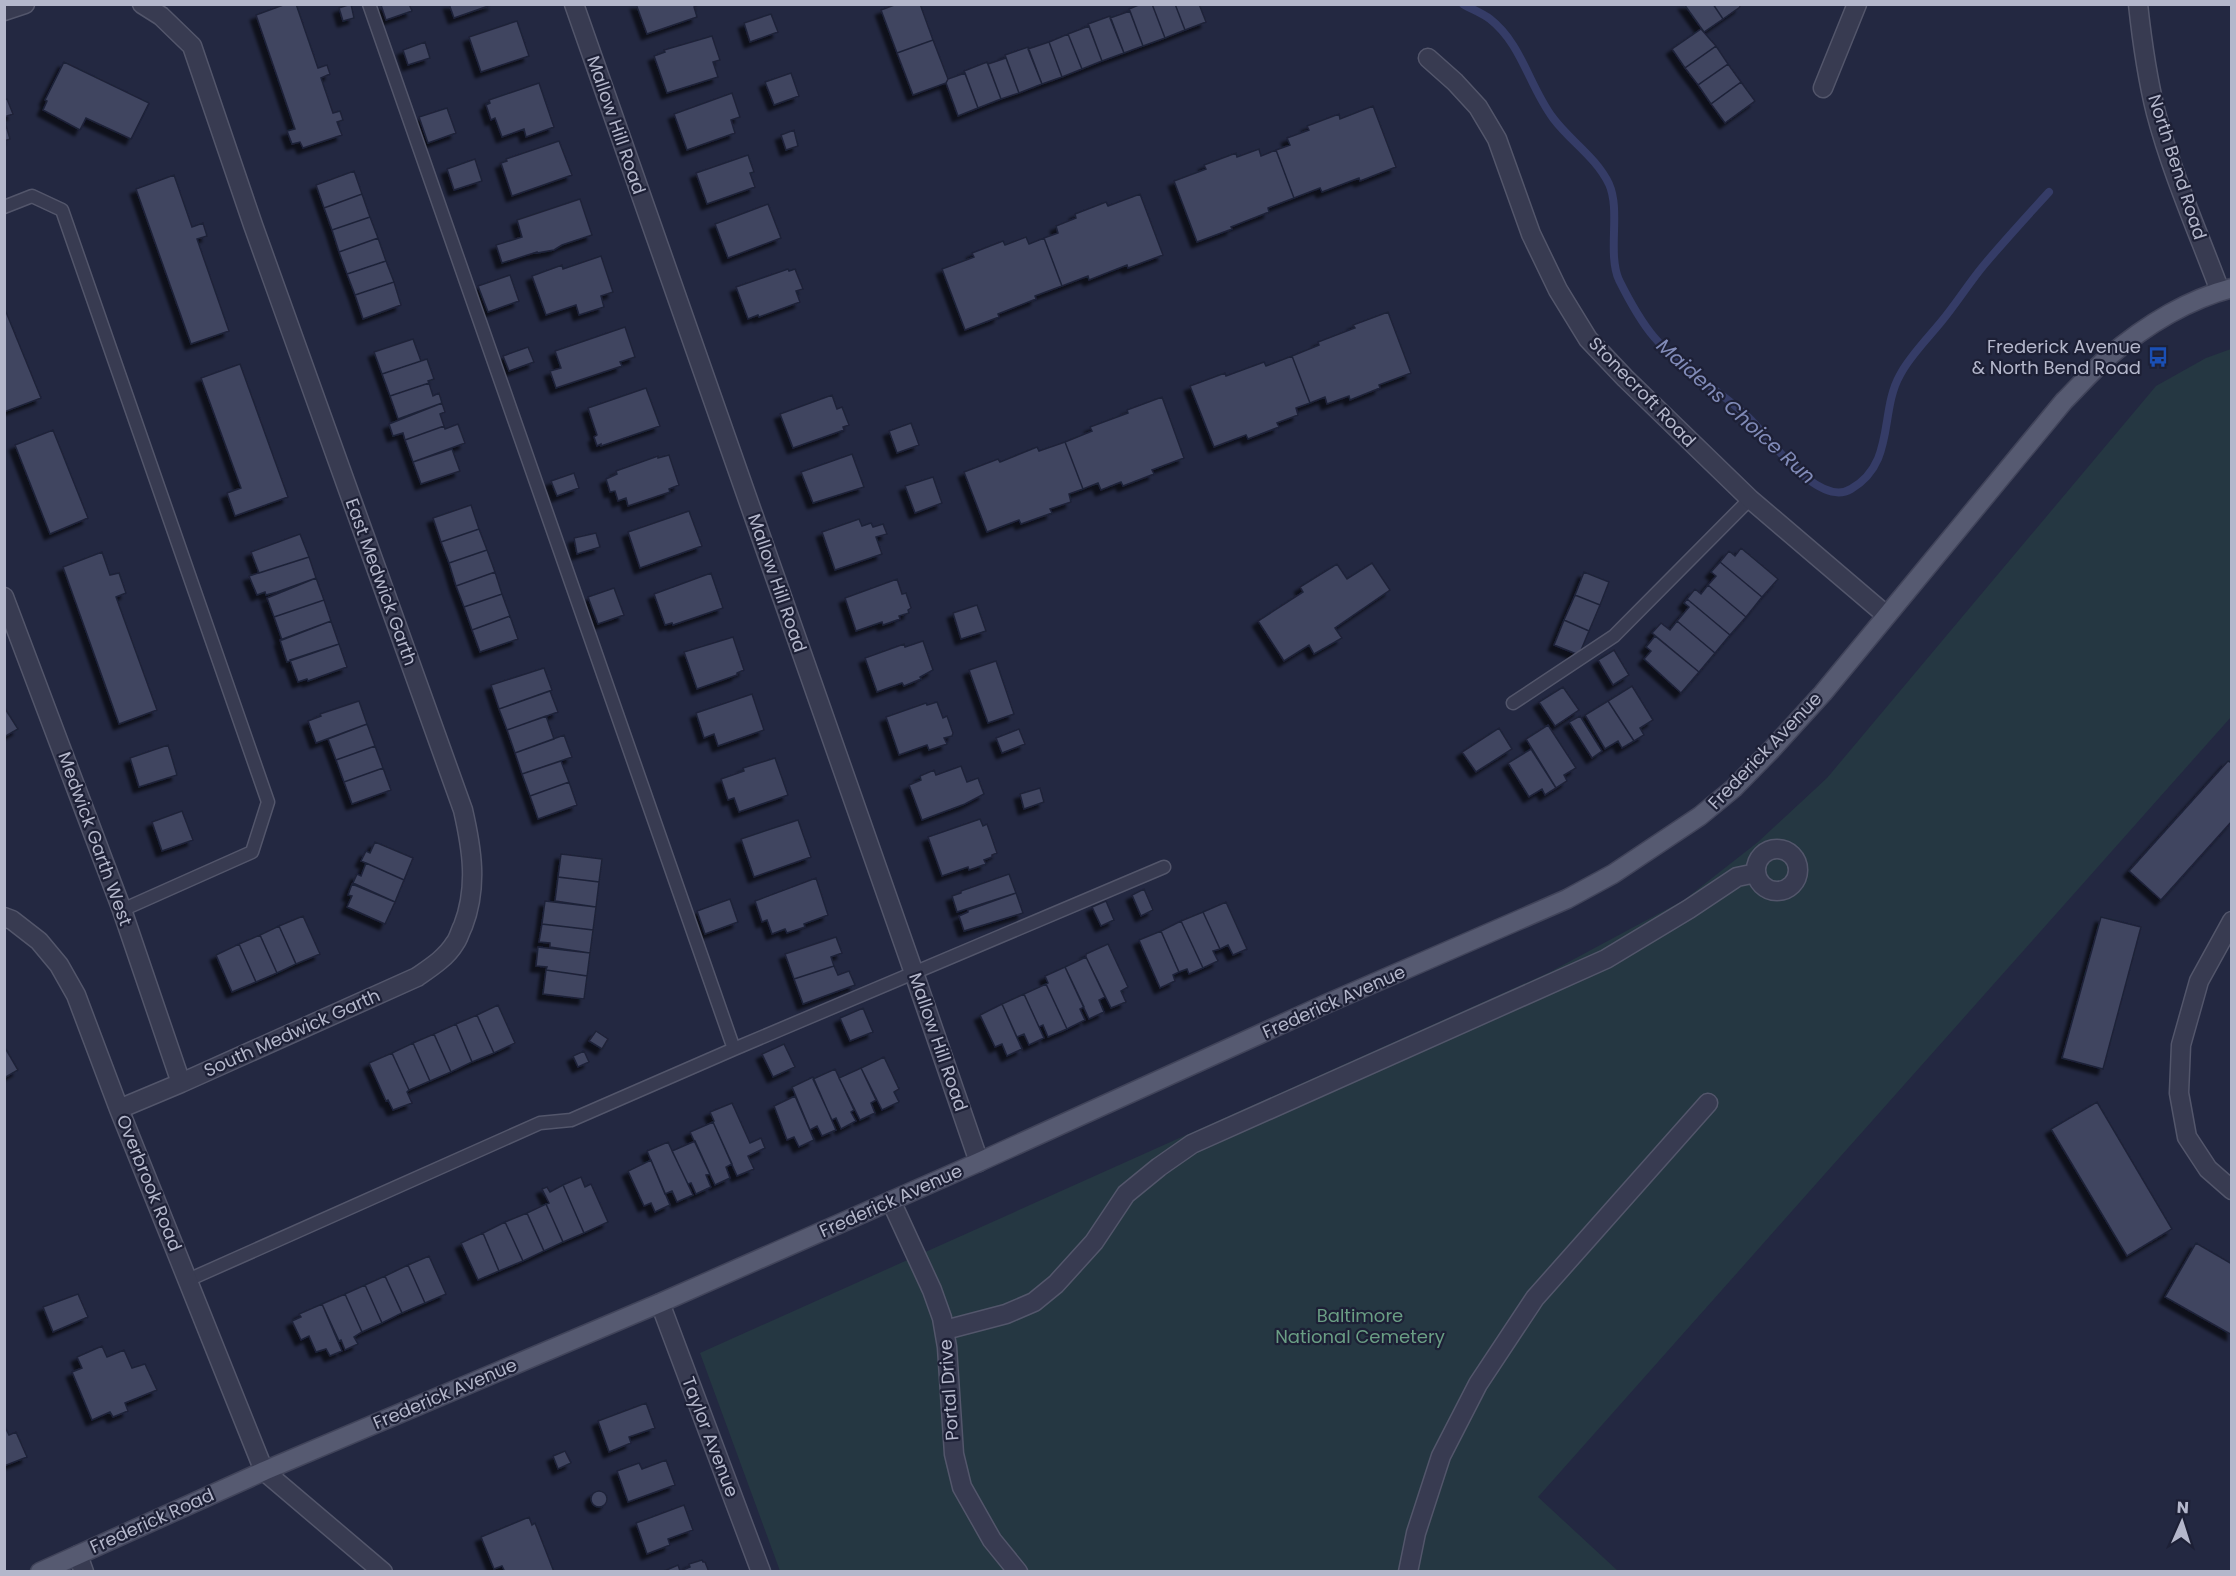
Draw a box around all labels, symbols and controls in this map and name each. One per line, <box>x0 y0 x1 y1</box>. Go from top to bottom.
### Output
street label: Mallow Hill Road <box>581 52 652 197</box>
street label: North Bend Road <box>2142 91 2213 243</box>
street label: Stonecroft Road <box>1583 331 1702 452</box>
water label: Maidens Choice Run <box>1650 332 1822 490</box>
place label: Frederick Avenue & North Bend Road <box>1972 334 2141 380</box>
bus stop icon: Frederick Avenue & North Bend Road <box>2146 345 2170 369</box>
street label: East Medwick Garth <box>340 495 423 669</box>
street label: Mallow Hill Road <box>742 510 813 655</box>
street label: Frederick Avenue <box>1702 687 1827 815</box>
street label: Medwick Garth West <box>52 748 139 929</box>
street label: Frederick Avenue <box>1258 959 1409 1044</box>
street label: Mallow Hill Road <box>903 969 974 1114</box>
street label: South Medwick Garth <box>200 982 384 1083</box>
street label: Overbrook Road <box>111 1111 188 1255</box>
street label: Frederick Avenue <box>815 1158 966 1243</box>
park label: Baltimore National Cemetery <box>1275 1303 1445 1349</box>
street label: Portal Drive <box>932 1338 965 1442</box>
street label: Frederick Avenue <box>369 1352 521 1435</box>
street label: Taylor Avenue <box>676 1373 745 1501</box>
street label: Frederick Road <box>86 1482 218 1559</box>
north arrow <box>2152 1492 2212 1552</box>
text: N <box>2176 1496 2189 1519</box>

